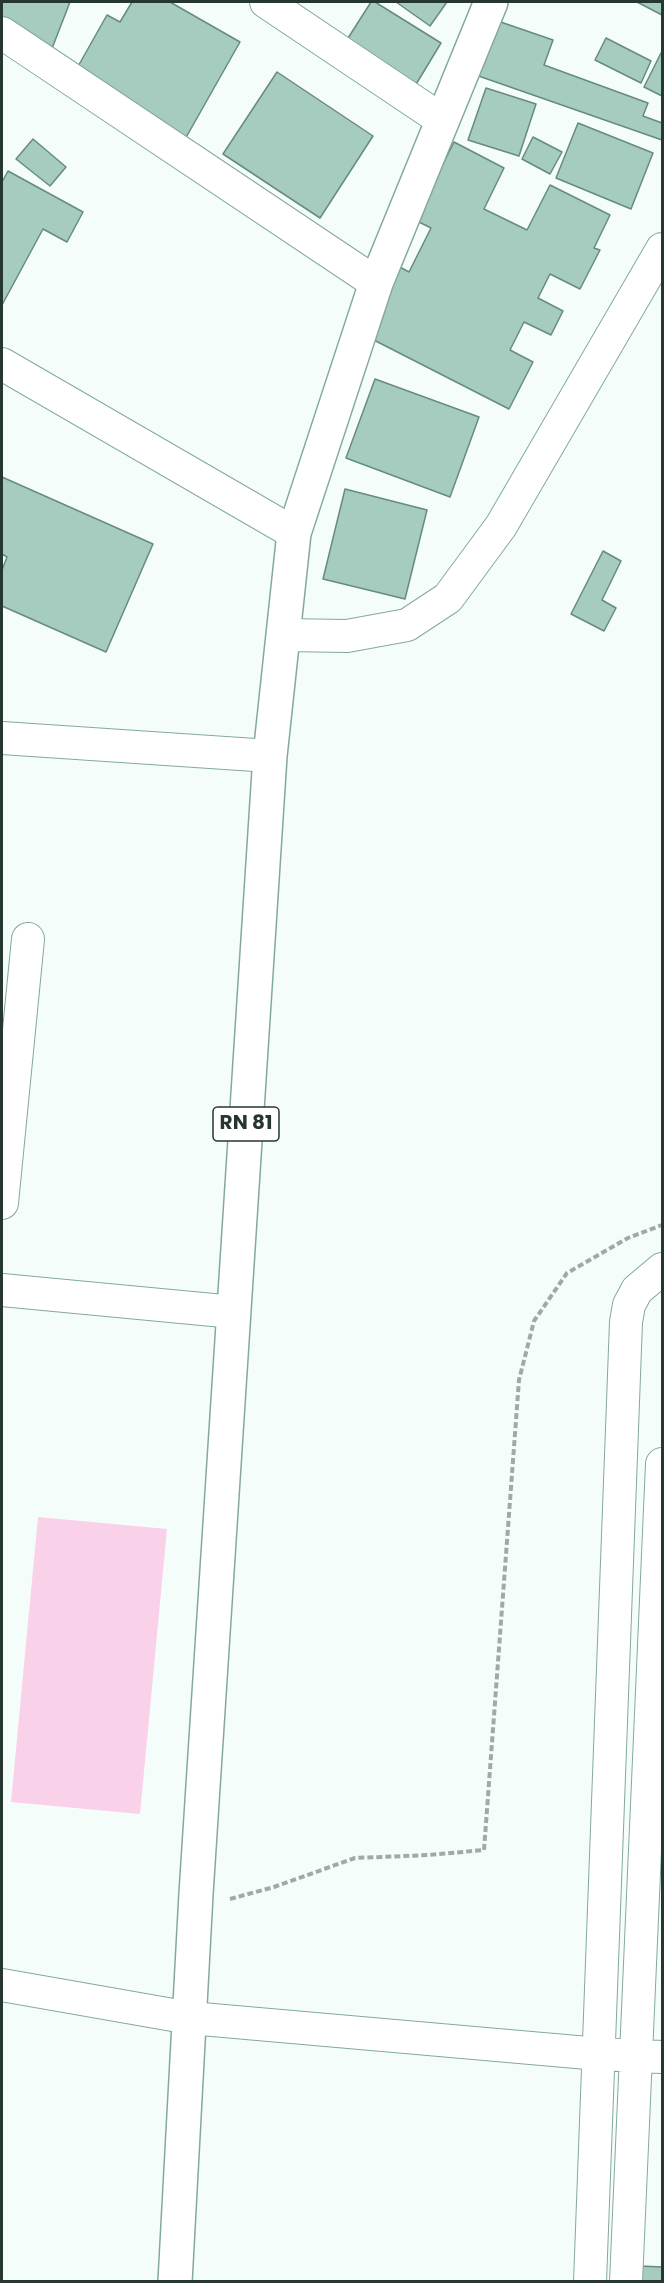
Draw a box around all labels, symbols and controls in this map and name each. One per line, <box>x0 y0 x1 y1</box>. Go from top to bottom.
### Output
road number: RN 81 <box>213 1107 279 1141</box>

